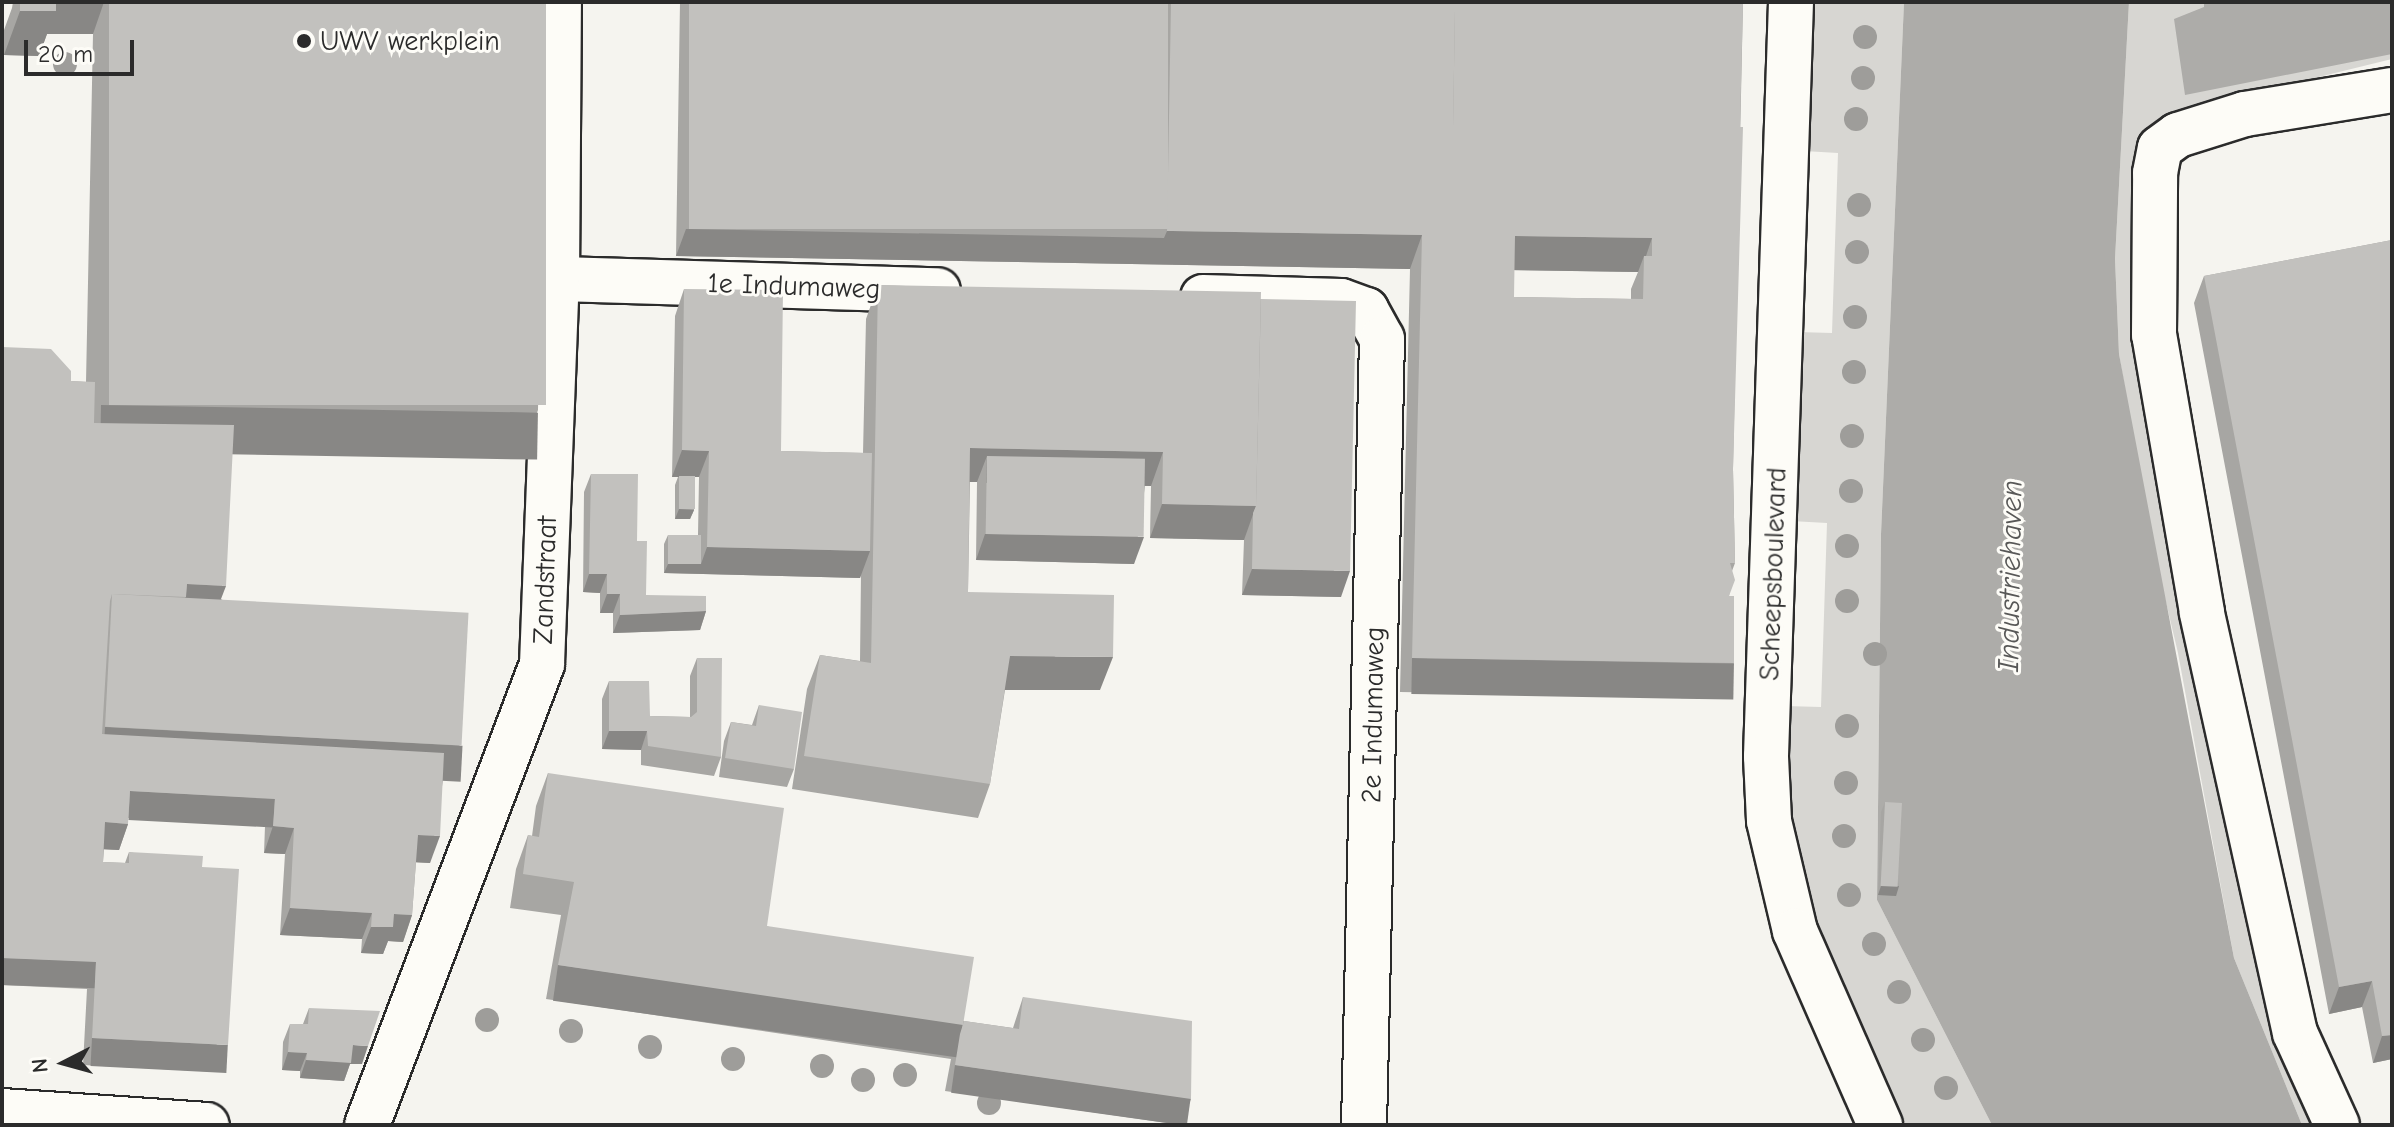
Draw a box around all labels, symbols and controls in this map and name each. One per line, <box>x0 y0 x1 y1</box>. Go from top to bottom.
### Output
scale bar <box>28 24 138 74</box>
place label: UWV werkplein <box>320 24 500 58</box>
marker: UWV werkplein <box>295 32 313 50</box>
text: 20 m <box>38 40 93 68</box>
street label: 1e Indumaweg <box>707 266 881 306</box>
street label: Scheepsboulevard <box>1752 467 1794 681</box>
water label: Industriehaven <box>1991 480 2031 672</box>
street label: Zandstraat <box>526 515 564 645</box>
street label: 2e Indumaweg <box>1355 627 1391 803</box>
north arrow <box>24 1023 104 1103</box>
text: N <box>26 1057 54 1074</box>

